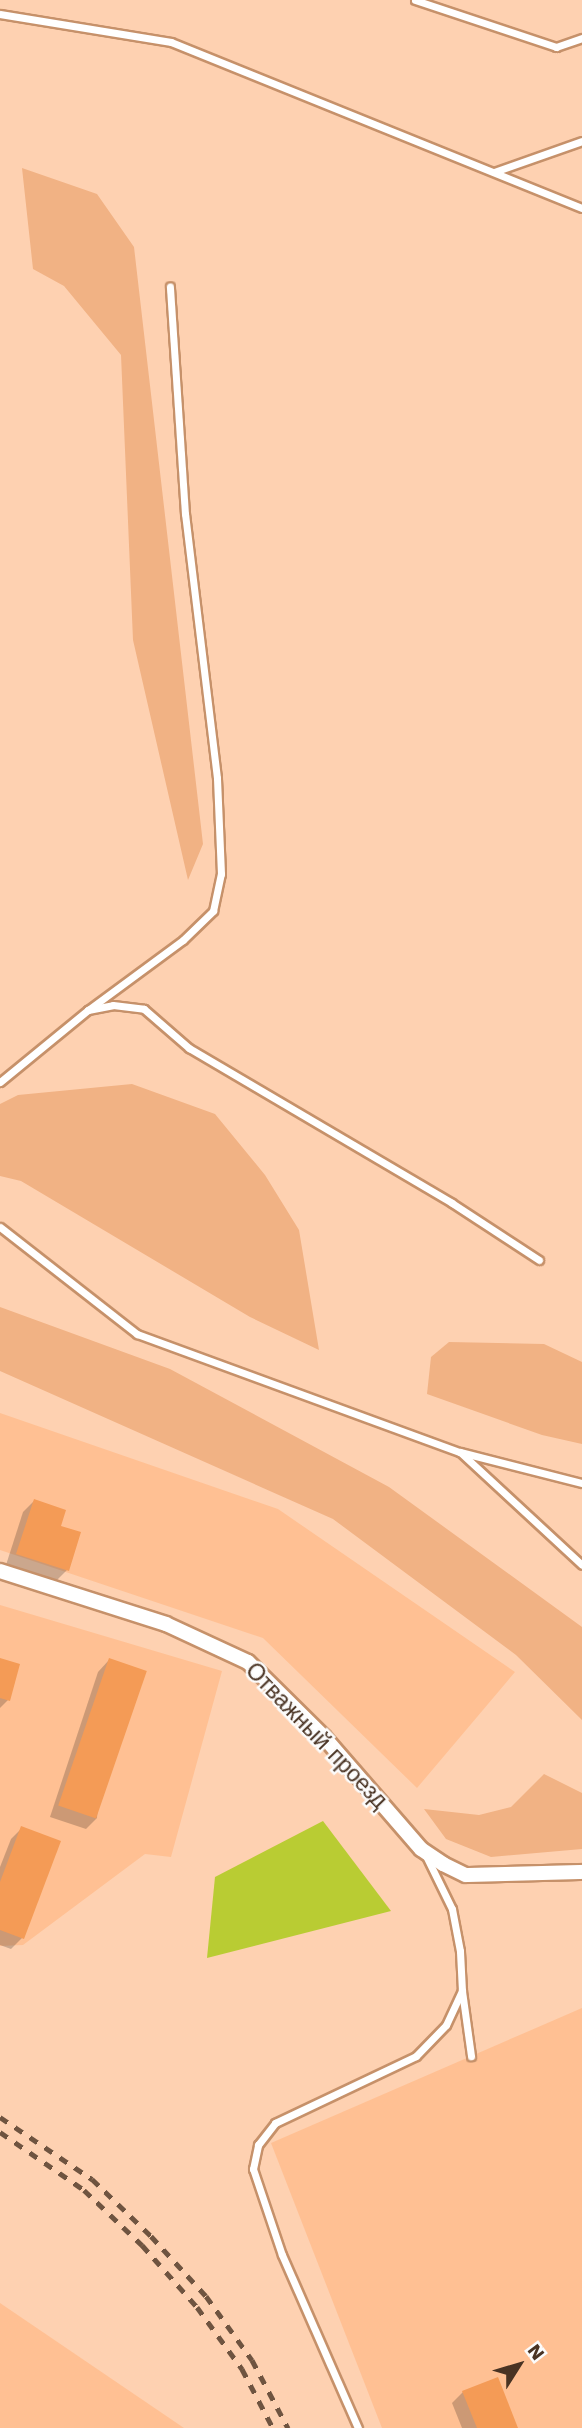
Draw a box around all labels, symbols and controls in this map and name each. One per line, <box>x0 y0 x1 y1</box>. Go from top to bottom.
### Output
street label: Отважный проезд <box>239 1657 393 1815</box>
north arrow <box>484 2330 554 2400</box>
text: N <box>523 2340 550 2365</box>

